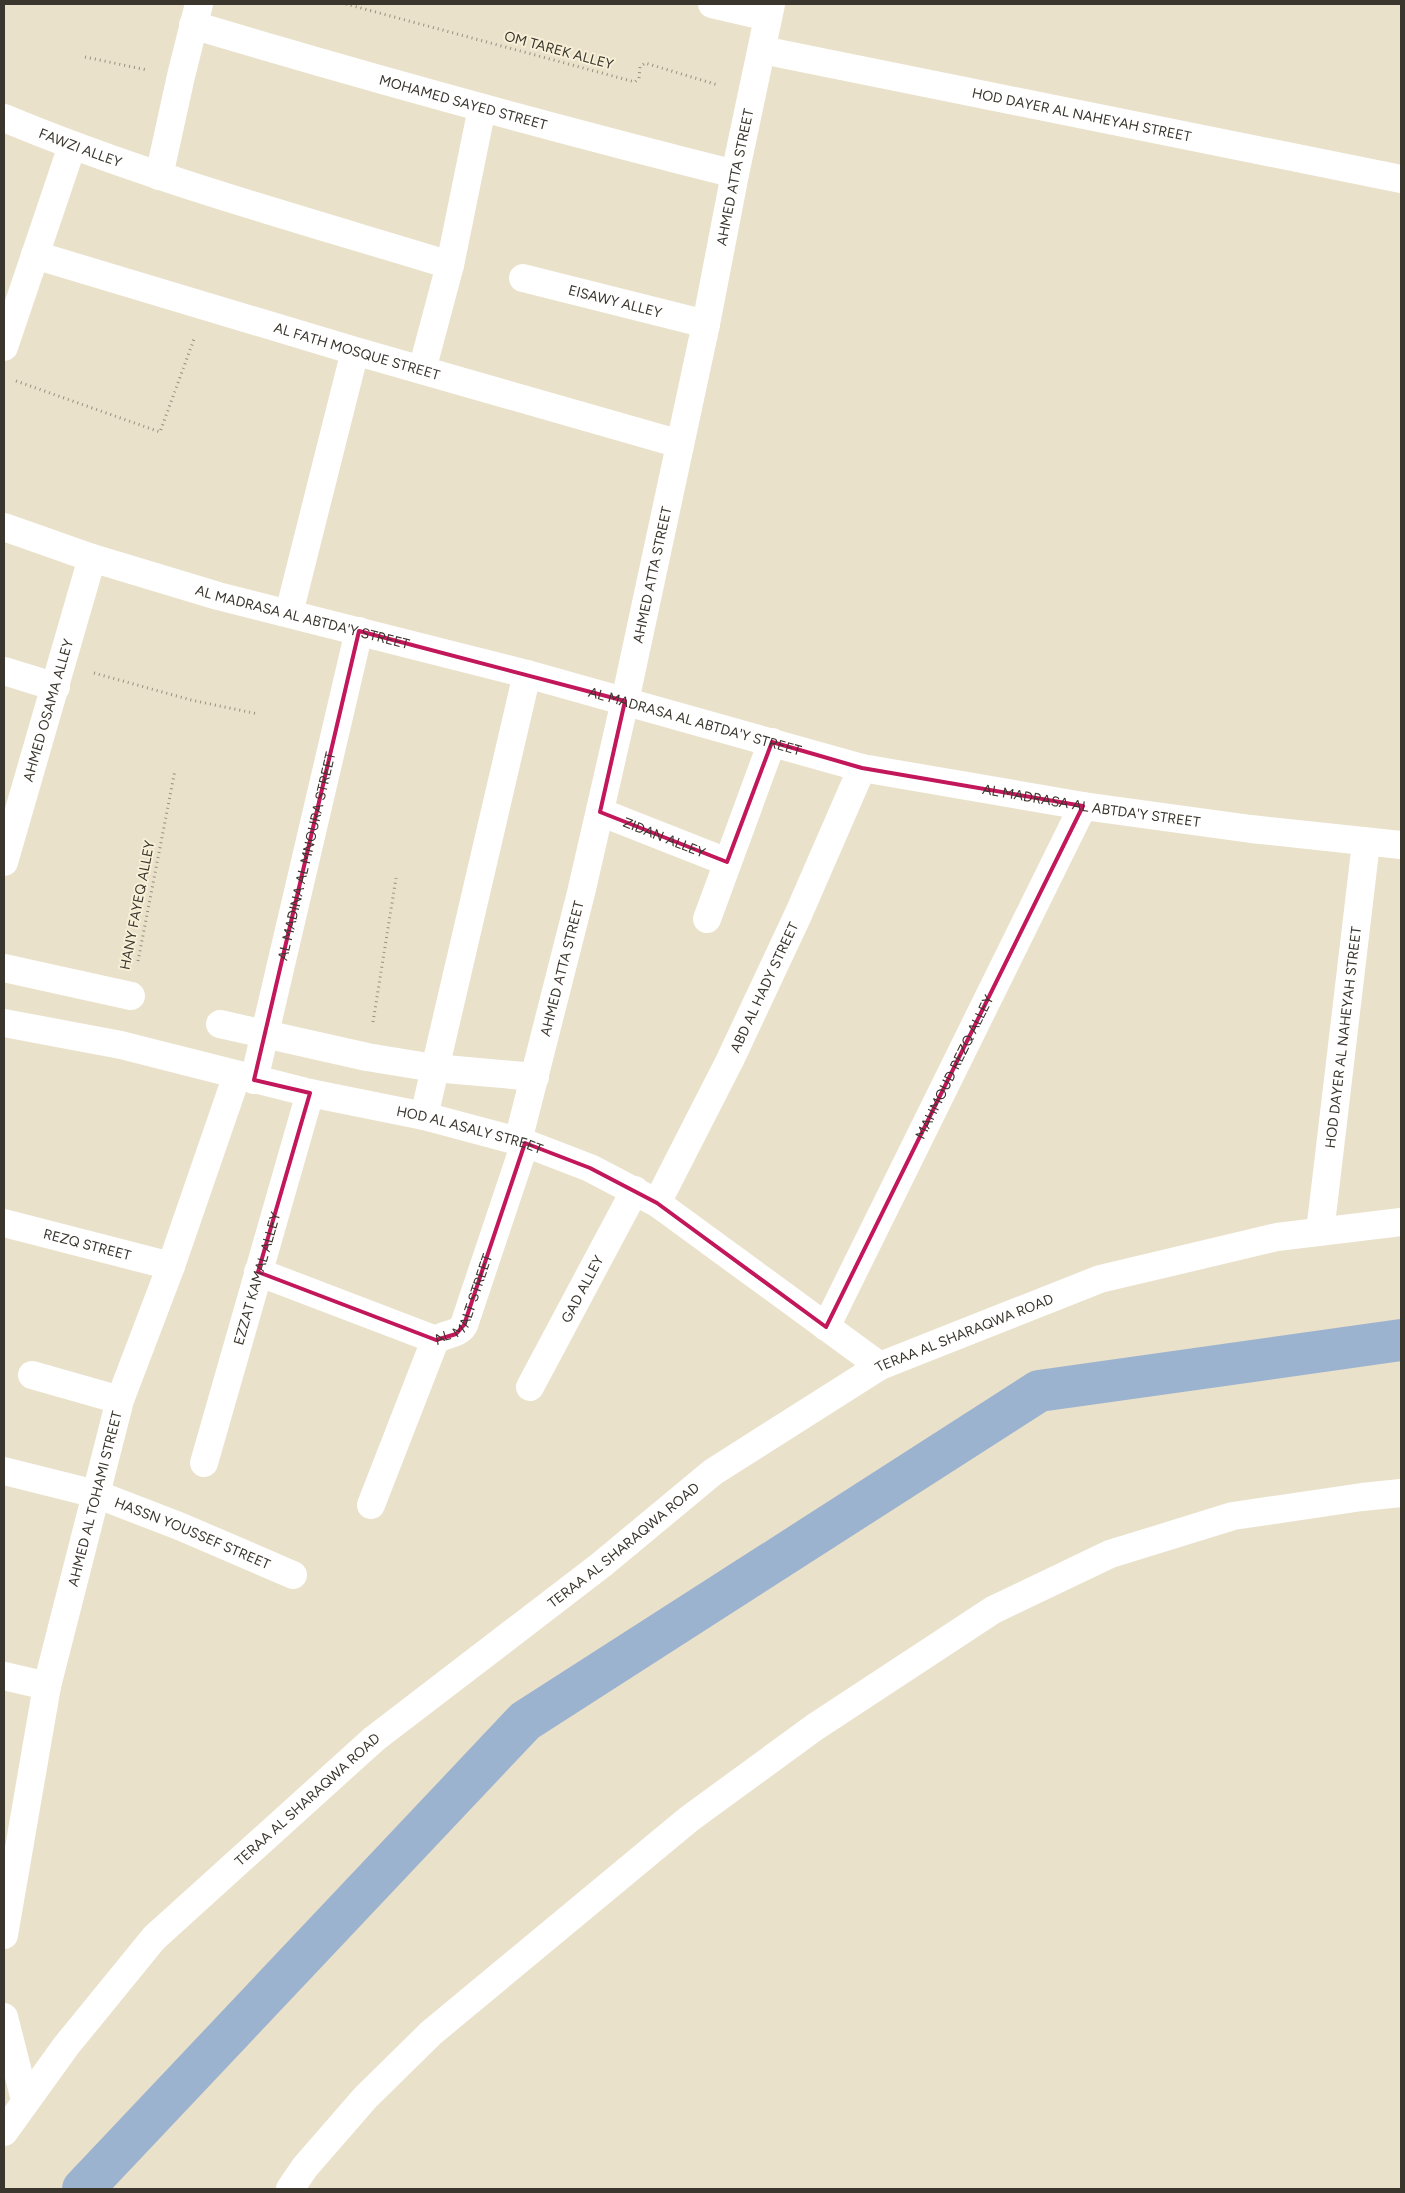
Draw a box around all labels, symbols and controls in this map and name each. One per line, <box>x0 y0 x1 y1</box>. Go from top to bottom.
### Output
street label: OM TAREK ALLEY <box>502 28 616 73</box>
street label: MOHAMED SAYED STREET <box>377 72 549 134</box>
street label: HOD DAYER AL NAHEYAH STREET <box>970 85 1193 145</box>
street label: AHMED ATTA STREET <box>713 107 758 247</box>
street label: FAWZI ALLEY <box>36 125 125 171</box>
street label: EISAWY ALLEY <box>566 282 664 322</box>
street label: AL FATH MOSQUE STREET <box>272 319 442 384</box>
street label: AHMED ATTA STREET <box>630 505 676 645</box>
street label: AL MADRASA AL ABTDA'Y STREET <box>193 582 412 653</box>
street label: AHMED OSAMA ALLEY <box>20 636 77 784</box>
street label: AL MADRASA AL ABTDA'Y STREET <box>586 684 803 760</box>
street label: AL MADINA AL MNOURA STREET <box>274 750 340 962</box>
street label: AL MADRASA AL ABTDA'Y STREET <box>981 781 1202 831</box>
street label: ZIDAN ALLEY <box>620 814 708 862</box>
street label: HANY FAYEQ ALLEY <box>117 838 158 971</box>
street label: AHMED ATTA STREET <box>537 899 588 1038</box>
street label: ABD AL HADY STREET <box>727 919 803 1055</box>
street label: HOD DAYER AL NAHEYAH STREET <box>1322 925 1365 1149</box>
street label: MAHMOUD REZQ ALLEY <box>912 992 998 1142</box>
street label: HOD AL ASALY STREET <box>395 1103 545 1158</box>
street label: EZZAT KAMAL ALLEY <box>230 1210 285 1347</box>
street label: REZQ STREET <box>42 1225 133 1264</box>
street label: AL MALT STREET <box>431 1251 496 1349</box>
street label: GAD ALLEY <box>558 1252 608 1326</box>
street label: TERAA AL SHARAQWA ROAD <box>872 1290 1056 1376</box>
street label: AHMED AL TOHAMI STREET <box>65 1409 126 1588</box>
street label: TERAA AL SHARAQWA ROAD <box>545 1479 703 1612</box>
street label: HASSN YOUSSEF STREET <box>112 1494 273 1573</box>
street label: TERAA AL SHARAQWA ROAD <box>231 1730 383 1870</box>

